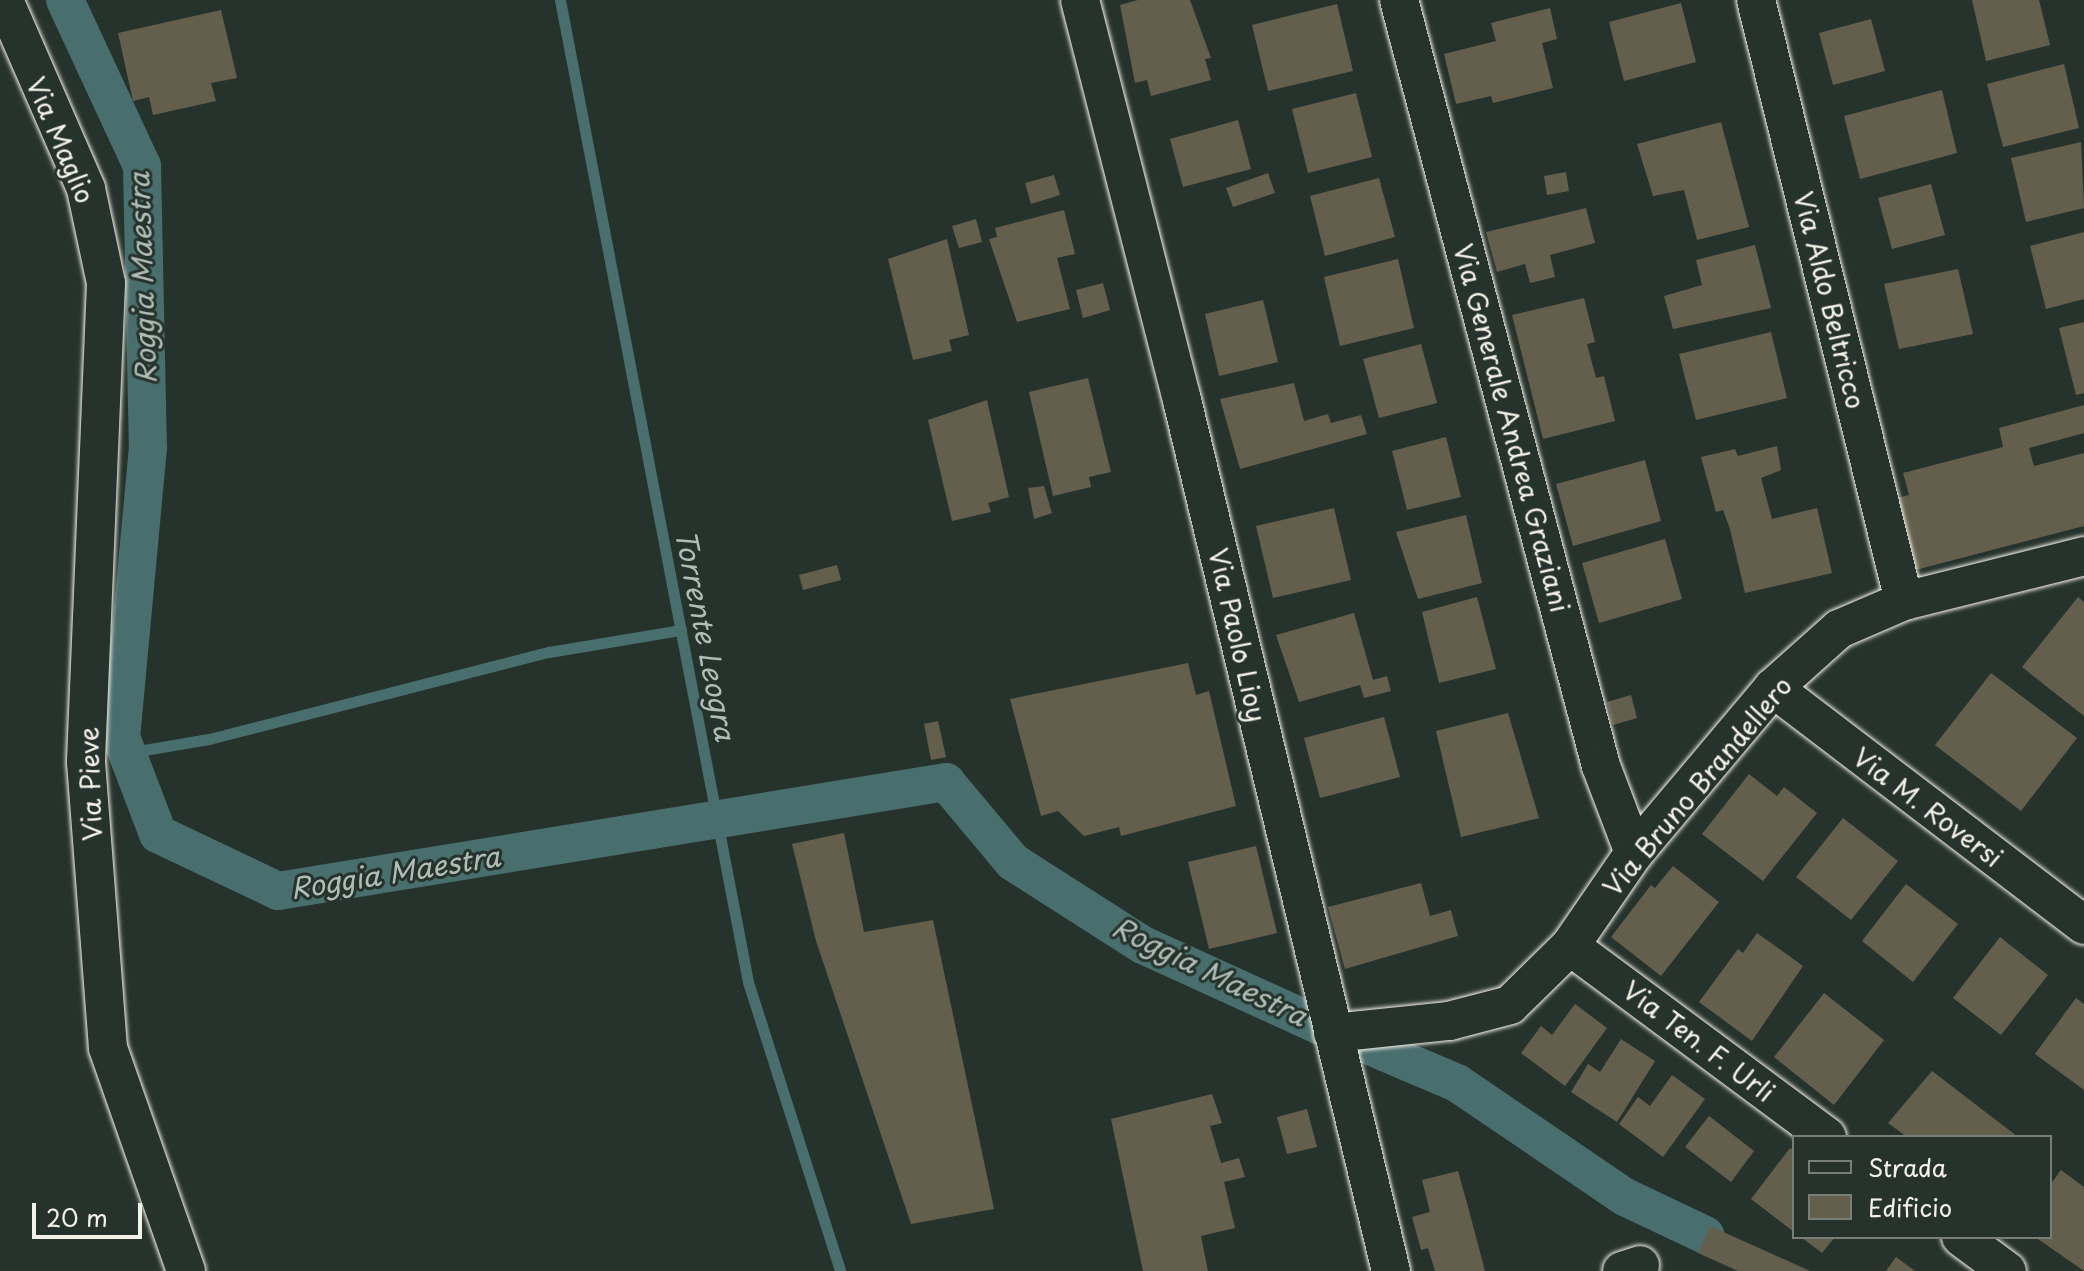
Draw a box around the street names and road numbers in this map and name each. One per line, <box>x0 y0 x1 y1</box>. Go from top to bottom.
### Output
street label: Via Maglio <box>21 73 101 207</box>
street label: Via Aldo Beltricco <box>1788 188 1872 412</box>
street label: Via Generale Andrea Graziani <box>1447 239 1577 617</box>
street label: Via Paolo Lioy <box>1203 545 1273 725</box>
street label: Via Bruno Brandellero <box>1596 670 1798 902</box>
street label: Via Pieve <box>72 727 108 841</box>
street label: Via M. Roversi <box>1848 741 2008 873</box>
street label: Via Ten. F. Urli <box>1617 974 1781 1108</box>

